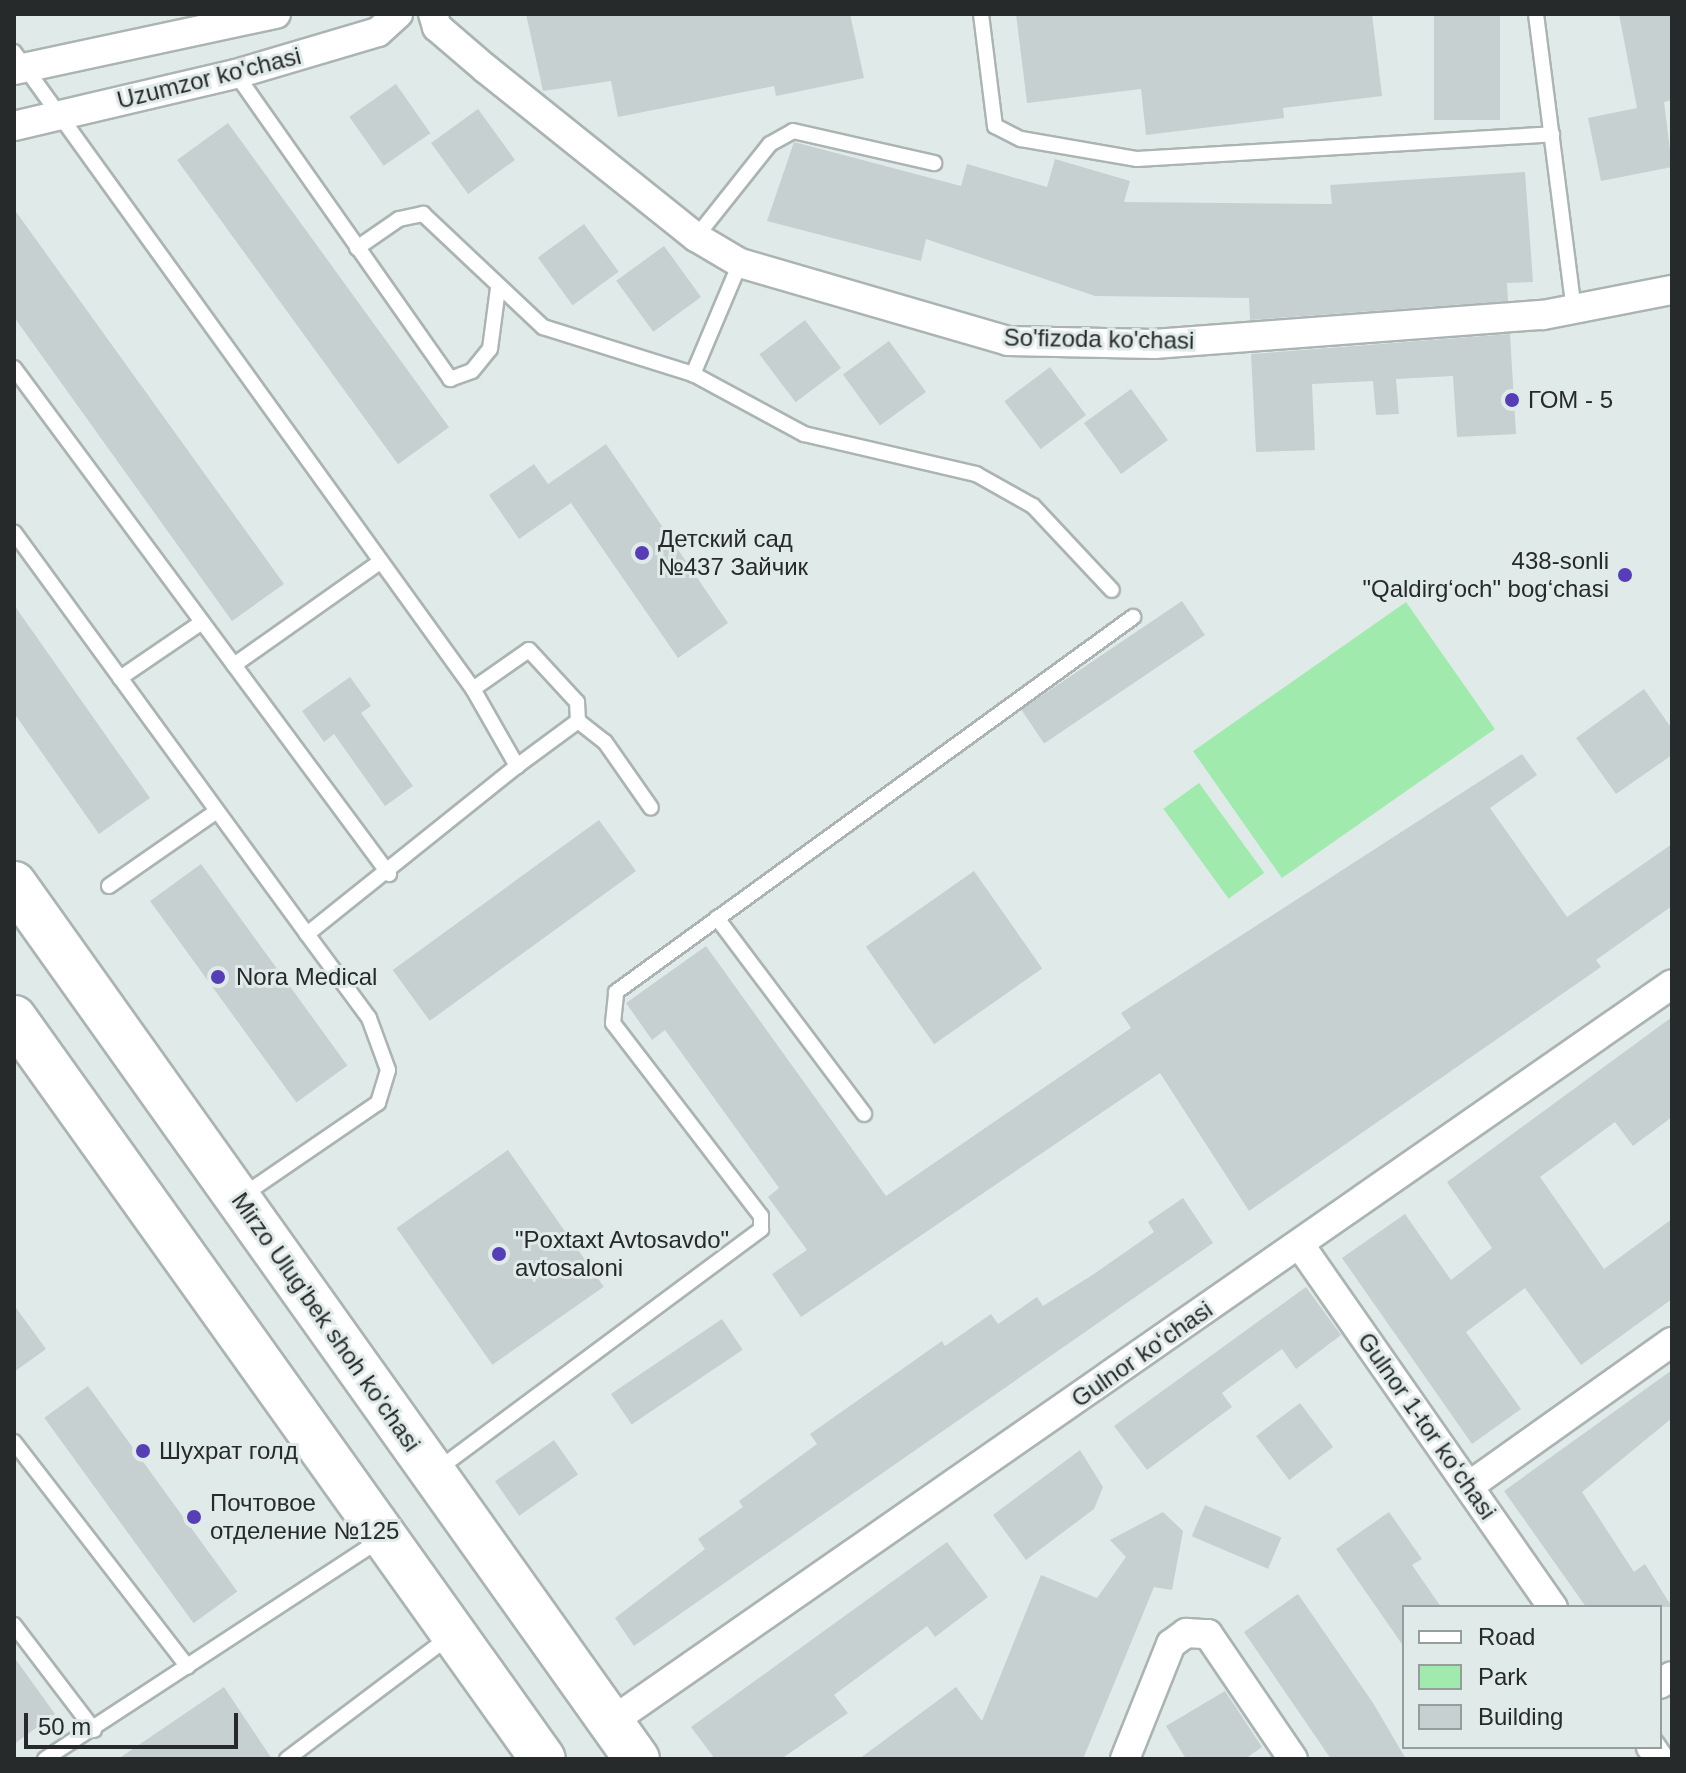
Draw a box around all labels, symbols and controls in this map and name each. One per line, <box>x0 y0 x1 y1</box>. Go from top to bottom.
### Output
street label: Uzumzor ko'chasi <box>114 41 304 115</box>
street label: So'fizoda ko'chasi <box>1003 323 1195 355</box>
place label: ГОМ - 5 <box>1528 386 1613 414</box>
marker: ГОМ - 5 <box>1503 391 1521 409</box>
place label: Детский сад №437 Зайчик <box>658 525 808 581</box>
marker: Детский сад №437 Зайчик <box>633 544 651 562</box>
place label: 438-sonli "Qaldirg‘och" bog‘chasi <box>1362 547 1609 603</box>
marker: 438-sonli "Qaldirg‘och" bog‘chasi <box>1616 566 1634 584</box>
place label: Nora Medical <box>236 963 377 991</box>
marker: Nora Medical <box>207 966 229 988</box>
street label: Mirzo Ulug'bek shoh ko'chasi <box>225 1187 427 1457</box>
place label: "Poxtaxt Avtosavdo" avtosaloni <box>515 1226 730 1282</box>
marker: "Poxtaxt Avtosavdo" avtosaloni <box>490 1245 508 1263</box>
street label: Gulnor koʻchasi <box>1066 1295 1218 1413</box>
street label: Gulnor 1-tor koʻchasi <box>1352 1327 1502 1525</box>
place label: Шухрат голд <box>159 1437 298 1465</box>
marker: Шухрат голд <box>134 1442 152 1460</box>
place label: Почтовое отделение №125 <box>210 1489 399 1545</box>
marker: Почтовое отделение №125 <box>185 1508 203 1526</box>
legend <box>1402 1605 1662 1749</box>
text: Road <box>1478 1623 1535 1650</box>
text: Park <box>1478 1663 1527 1690</box>
scale bar <box>28 1697 242 1747</box>
text: Building <box>1478 1703 1563 1730</box>
text: 50 m <box>38 1713 91 1740</box>

